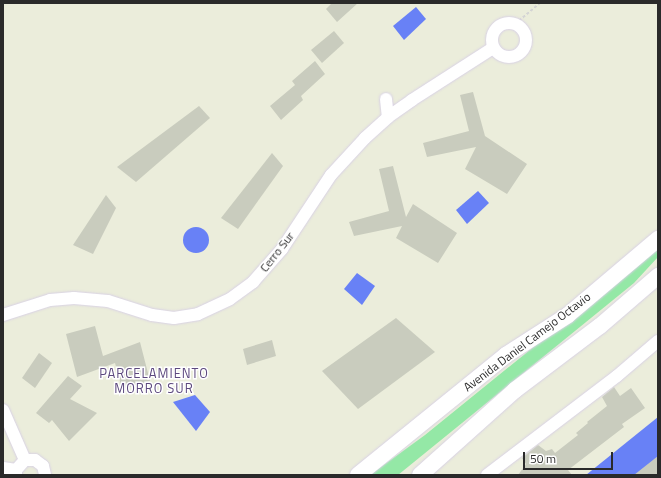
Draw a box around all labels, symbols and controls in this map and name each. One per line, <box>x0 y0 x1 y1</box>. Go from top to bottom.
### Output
street label: Cerro Sur <box>257 229 297 275</box>
street label: Avenida Daniel Camejo Octavio <box>461 290 593 394</box>
district label: PARCELAMIENTO MORRO SUR <box>99 366 209 397</box>
scale bar <box>525 444 615 470</box>
text: 50 m <box>530 449 556 468</box>

